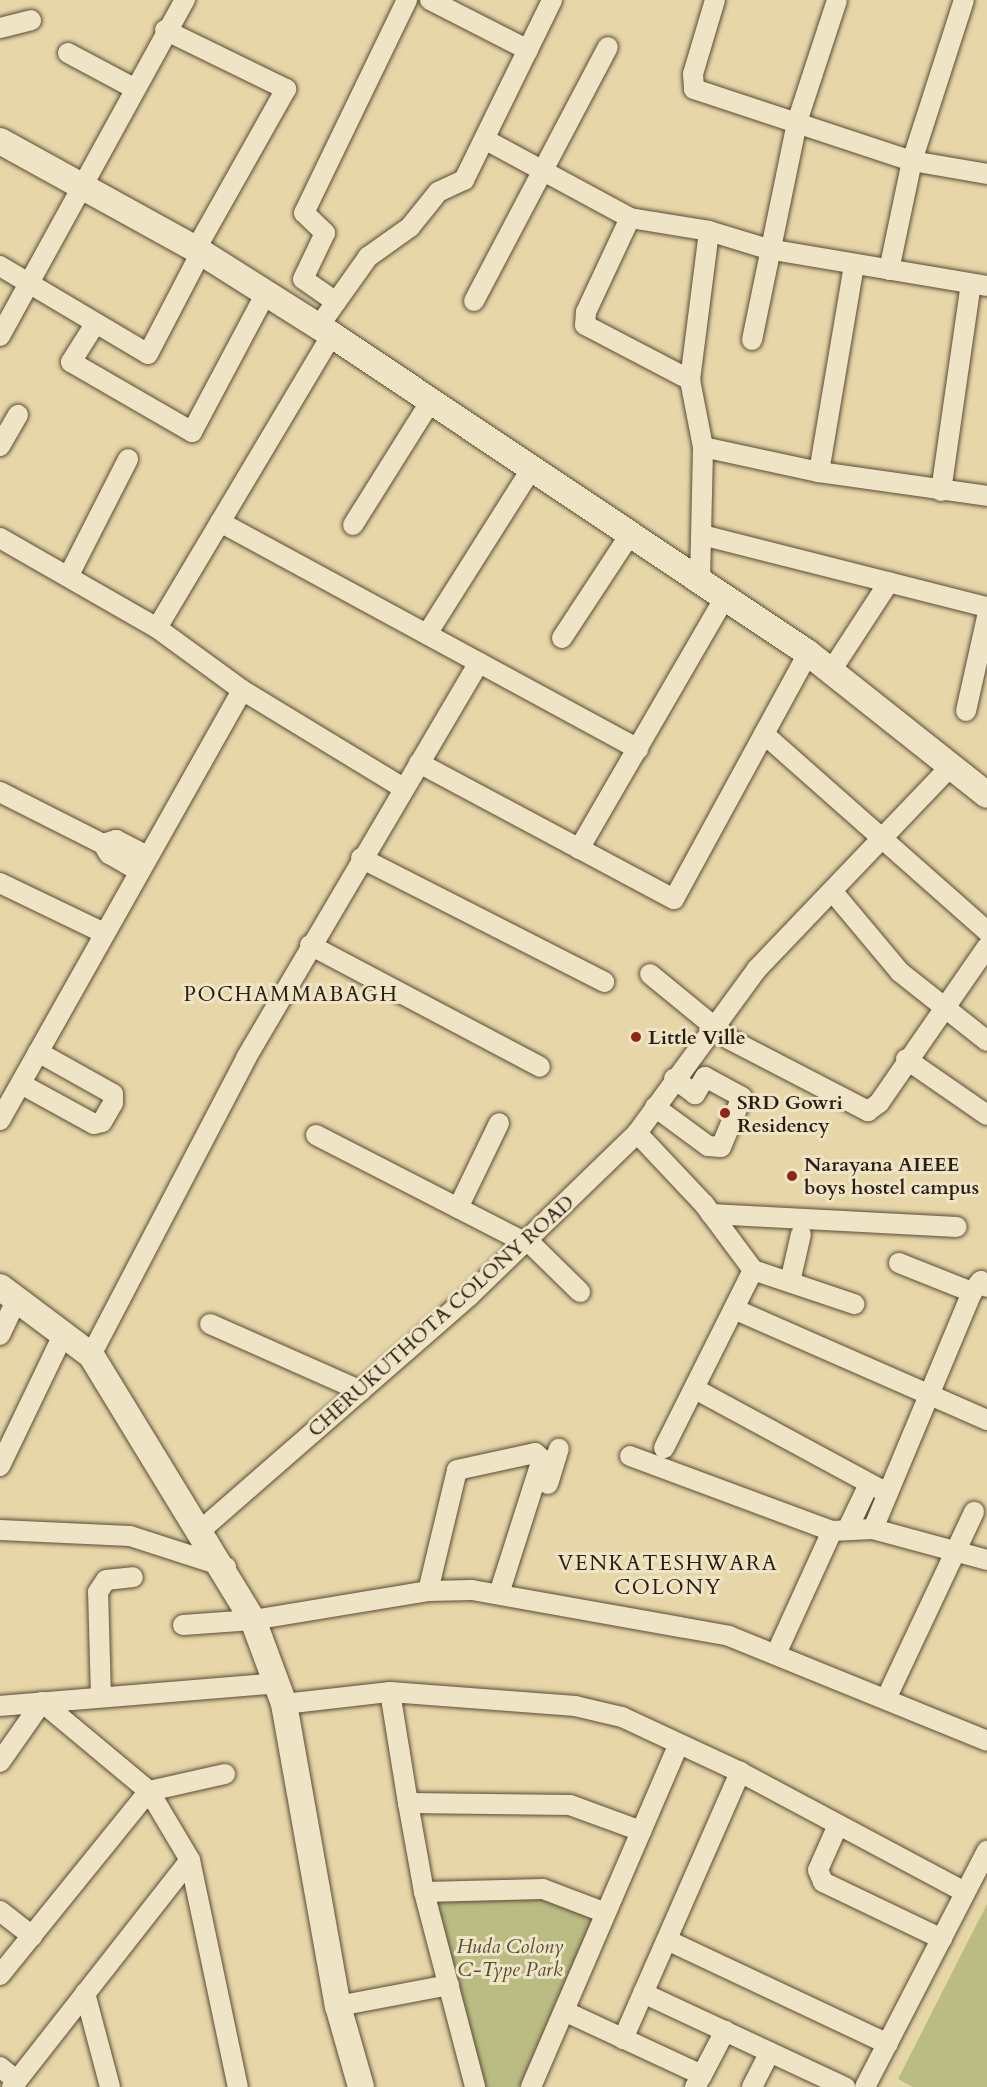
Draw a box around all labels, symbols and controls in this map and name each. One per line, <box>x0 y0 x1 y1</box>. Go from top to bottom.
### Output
district label: POCHAMMABAGH <box>183 982 399 1008</box>
place label: Little Ville <box>648 1025 746 1049</box>
marker: Little Ville <box>629 1030 643 1044</box>
place label: SRD Gowri Residency <box>737 1090 843 1137</box>
marker: SRD Gowri Residency <box>718 1106 732 1120</box>
place label: Narayana AIEEE boys hostel campus <box>804 1152 979 1199</box>
marker: Narayana AIEEE boys hostel campus <box>785 1169 799 1183</box>
street label: CHERUKUTHOTA COLONY ROAD <box>303 1190 579 1442</box>
district label: VENKATESHWARA COLONY <box>558 1551 778 1601</box>
park label: Huda Colony C-Type Park <box>456 1935 564 1982</box>

